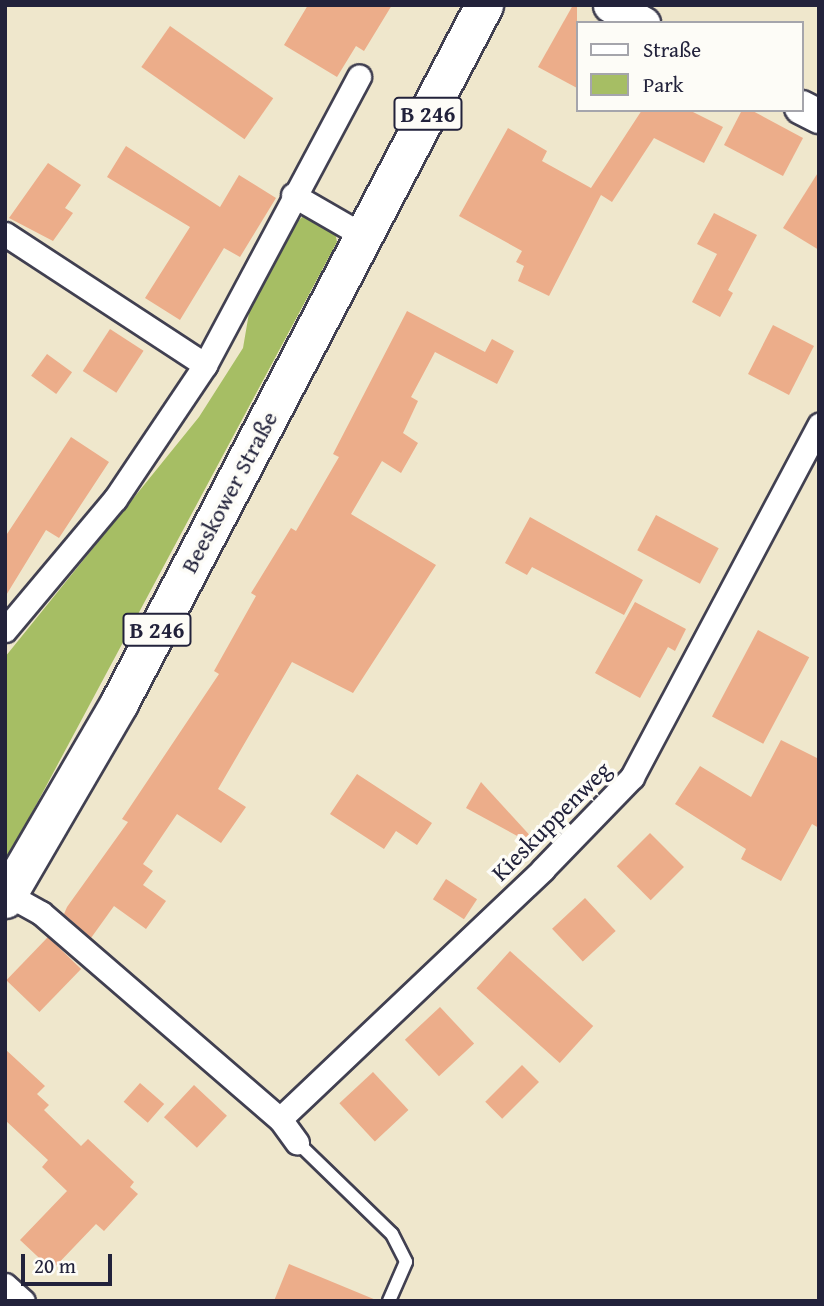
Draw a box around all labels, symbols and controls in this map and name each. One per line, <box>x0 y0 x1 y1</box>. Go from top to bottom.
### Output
legend <box>576 21 803 112</box>
text: Straße <box>643 34 701 65</box>
text: Park <box>643 69 684 100</box>
road number: B 246 <box>393 94 463 134</box>
street label: Beeskower Straße <box>174 406 284 578</box>
road number: B 246 <box>122 610 192 650</box>
street label: Kieskuppenweg <box>485 755 617 887</box>
scale bar <box>24 1240 116 1284</box>
text: 20 m <box>34 1250 76 1281</box>

